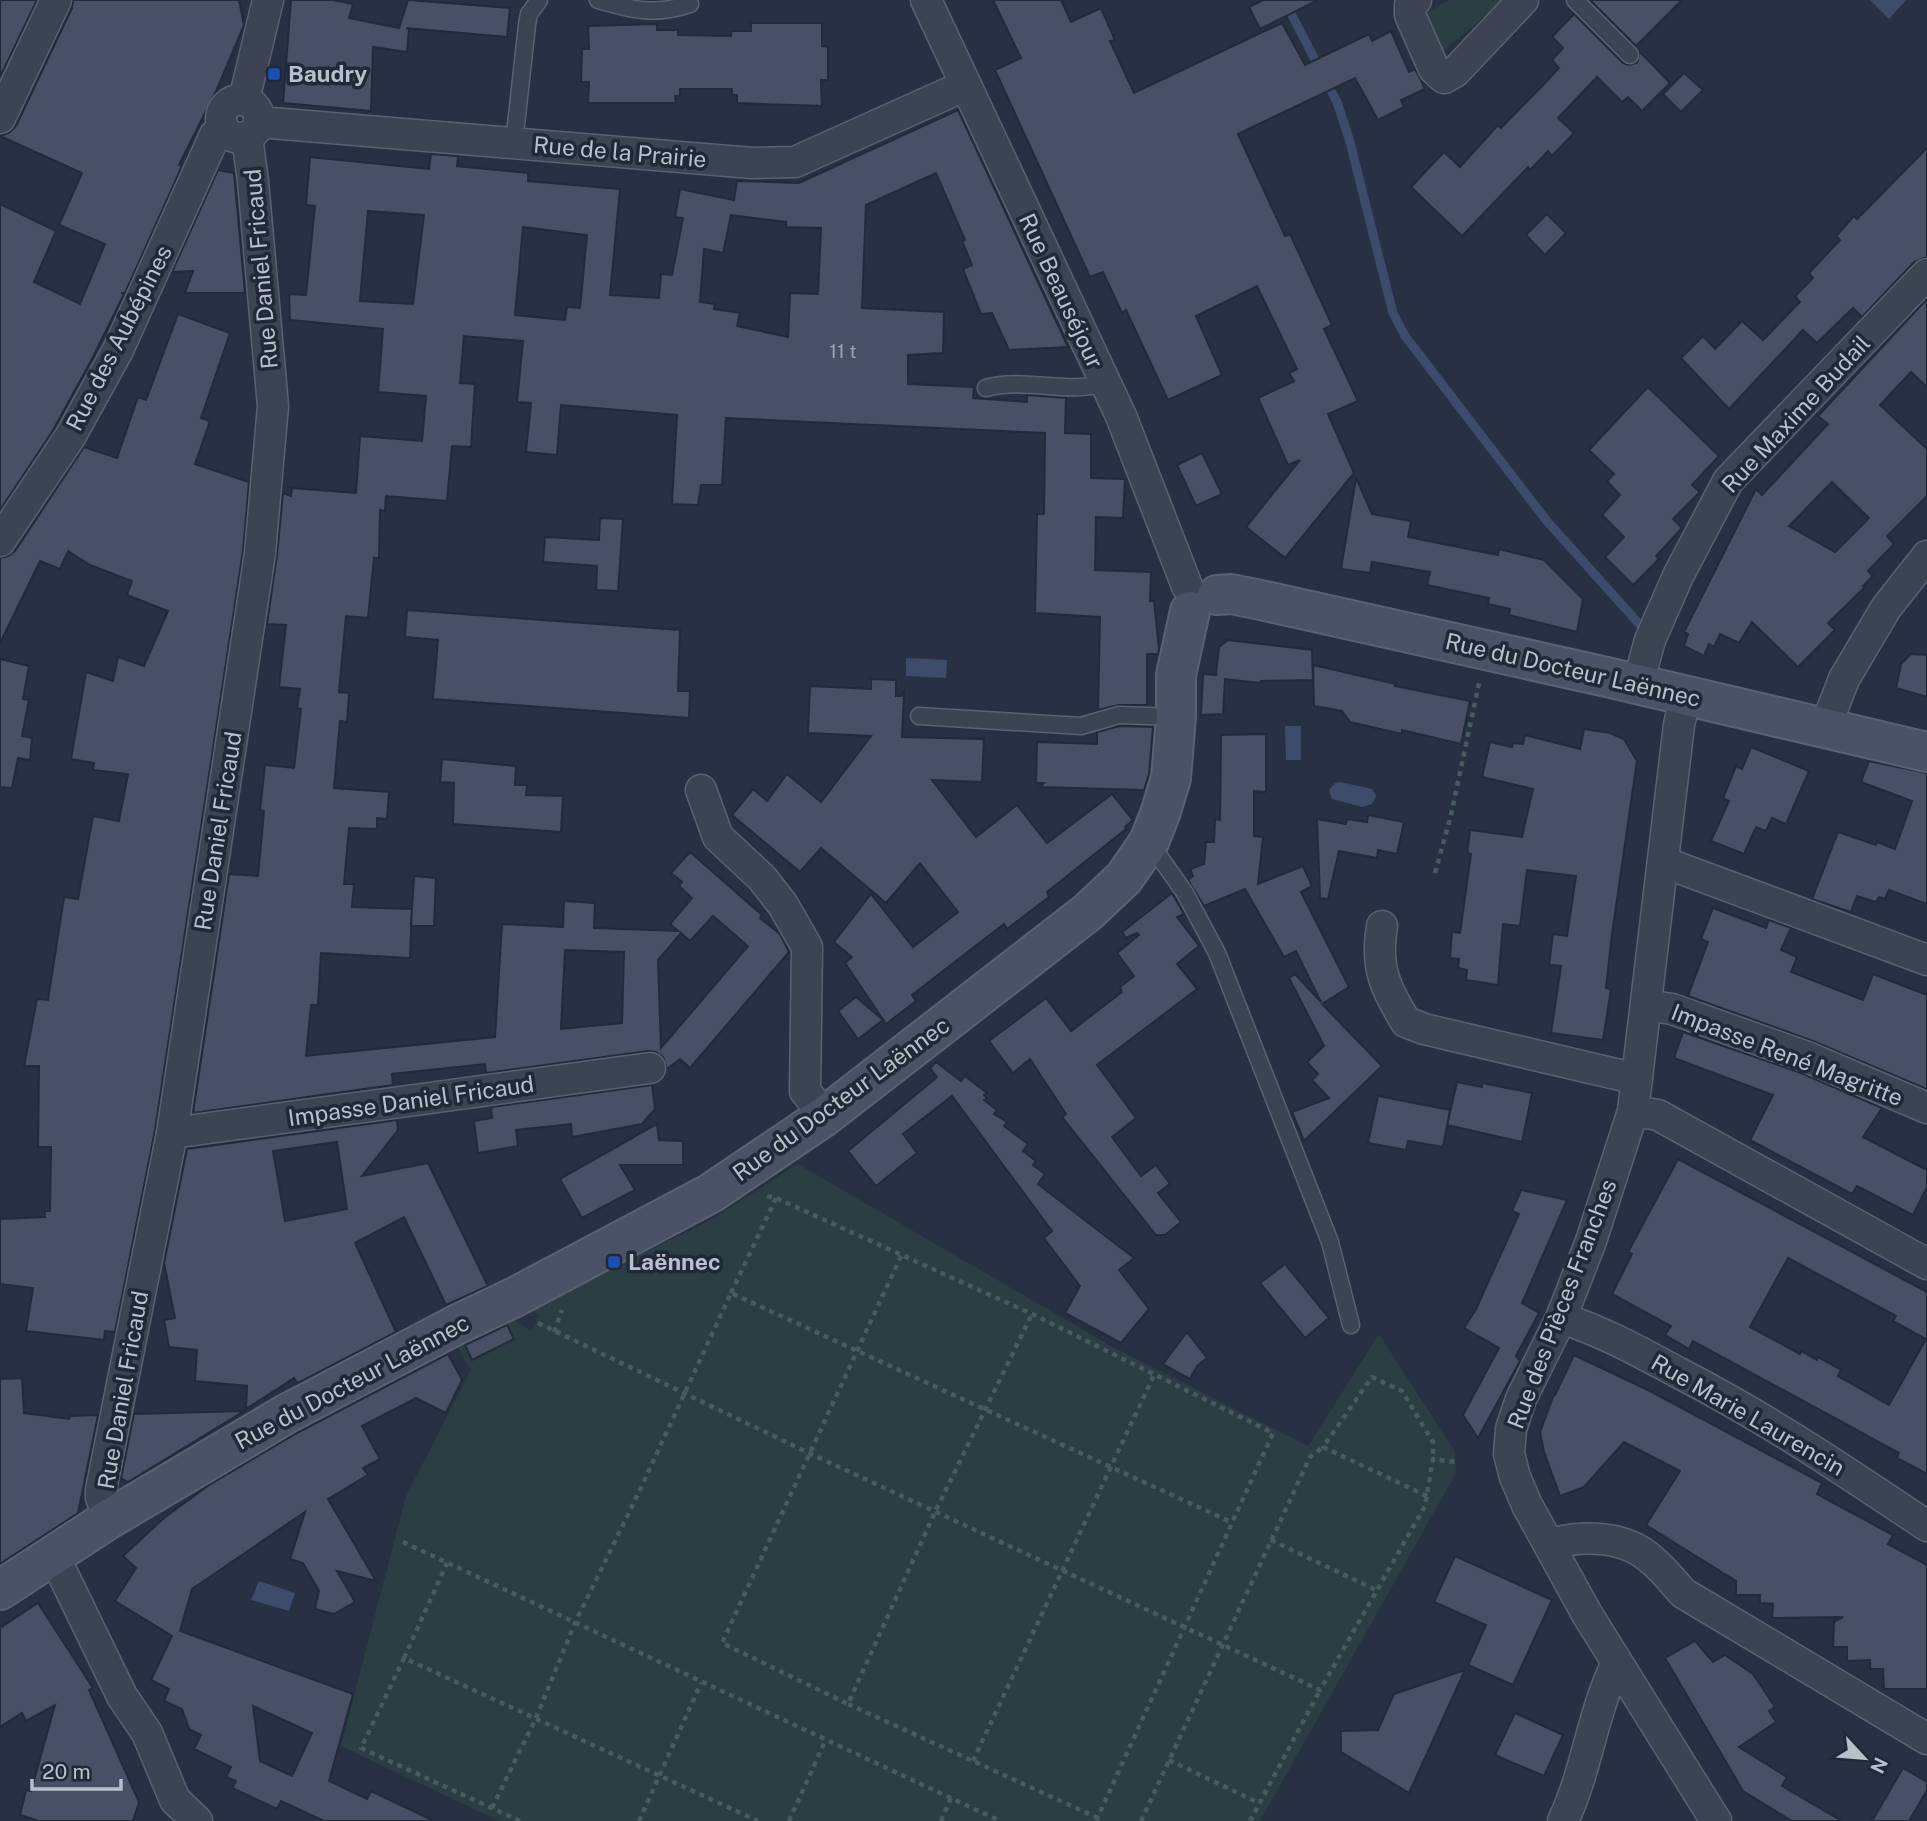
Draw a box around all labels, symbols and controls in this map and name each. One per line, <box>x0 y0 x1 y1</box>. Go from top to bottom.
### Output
place label: Baudry <box>288 60 367 87</box>
marker: Baudry <box>266 66 282 82</box>
street label: Rue de la Prairie <box>532 130 708 173</box>
street label: Rue Daniel Fricaud <box>238 168 283 370</box>
street label: Rue Beauséjour <box>1014 209 1109 373</box>
street label: Rue des Aubépines <box>60 241 177 435</box>
street label: Rue Maxime Budail <box>1716 329 1875 498</box>
house number: 11 t <box>829 340 857 362</box>
street label: Rue du Docteur Laënnec <box>1443 627 1703 712</box>
street label: Rue Daniel Fricaud <box>188 730 247 932</box>
street label: Impasse René Magritte <box>1668 998 1907 1111</box>
street label: Rue du Docteur Laënnec <box>727 1011 954 1186</box>
street label: Impasse Daniel Fricaud <box>286 1070 536 1131</box>
street label: Rue des Pièces Franches <box>1501 1175 1622 1432</box>
place label: Laënnec <box>628 1248 721 1275</box>
marker: Laënnec <box>606 1254 622 1270</box>
street label: Rue Daniel Fricaud <box>92 1289 153 1491</box>
street label: Rue du Docteur Laënnec <box>230 1308 473 1455</box>
street label: Rue Marie Laurencin <box>1647 1348 1850 1481</box>
north arrow <box>1829 1723 1899 1793</box>
scale bar <box>32 1748 121 1792</box>
text: N <box>1866 1754 1892 1777</box>
text: 20 m <box>42 1759 91 1784</box>

